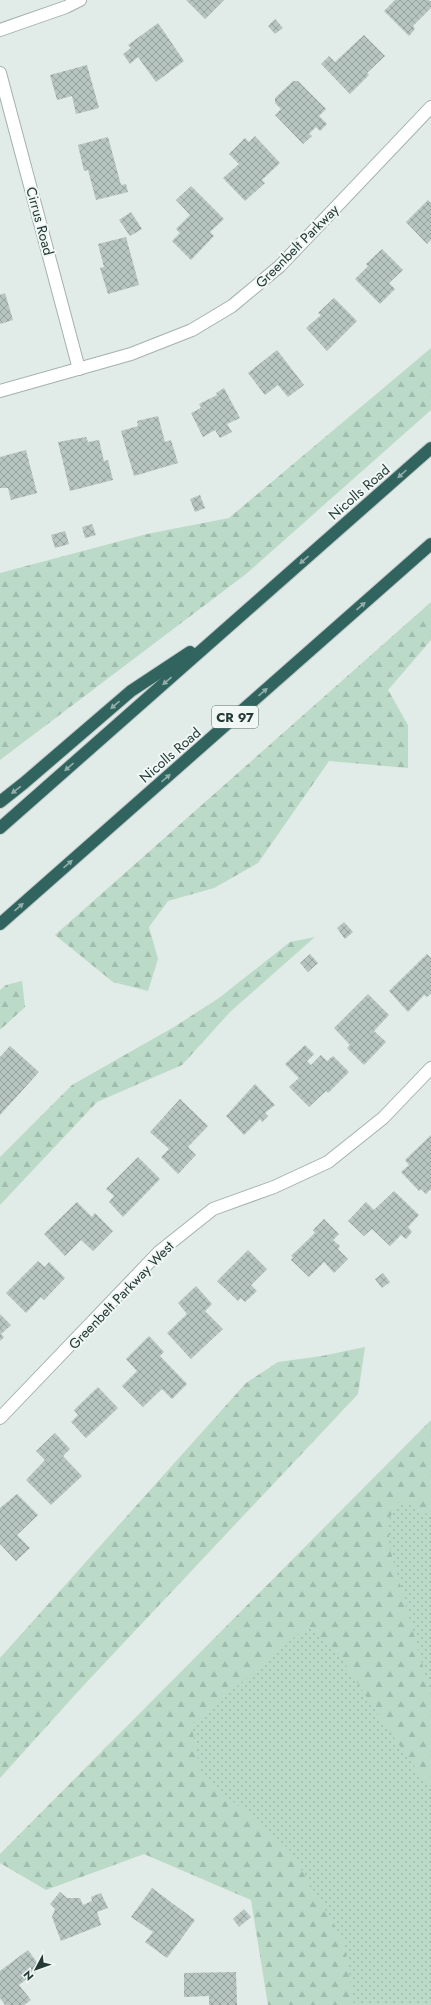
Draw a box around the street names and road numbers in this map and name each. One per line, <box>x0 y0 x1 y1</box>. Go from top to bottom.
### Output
street label: Cirrus Road <box>21 184 59 258</box>
street label: Greenbelt Parkway <box>251 199 344 292</box>
street label: Nicolls Road <box>324 460 394 524</box>
road number: CR 97 <box>212 706 258 728</box>
street label: Nicolls Road <box>135 723 205 787</box>
street label: Greenbelt Parkway West <box>64 1236 179 1354</box>

